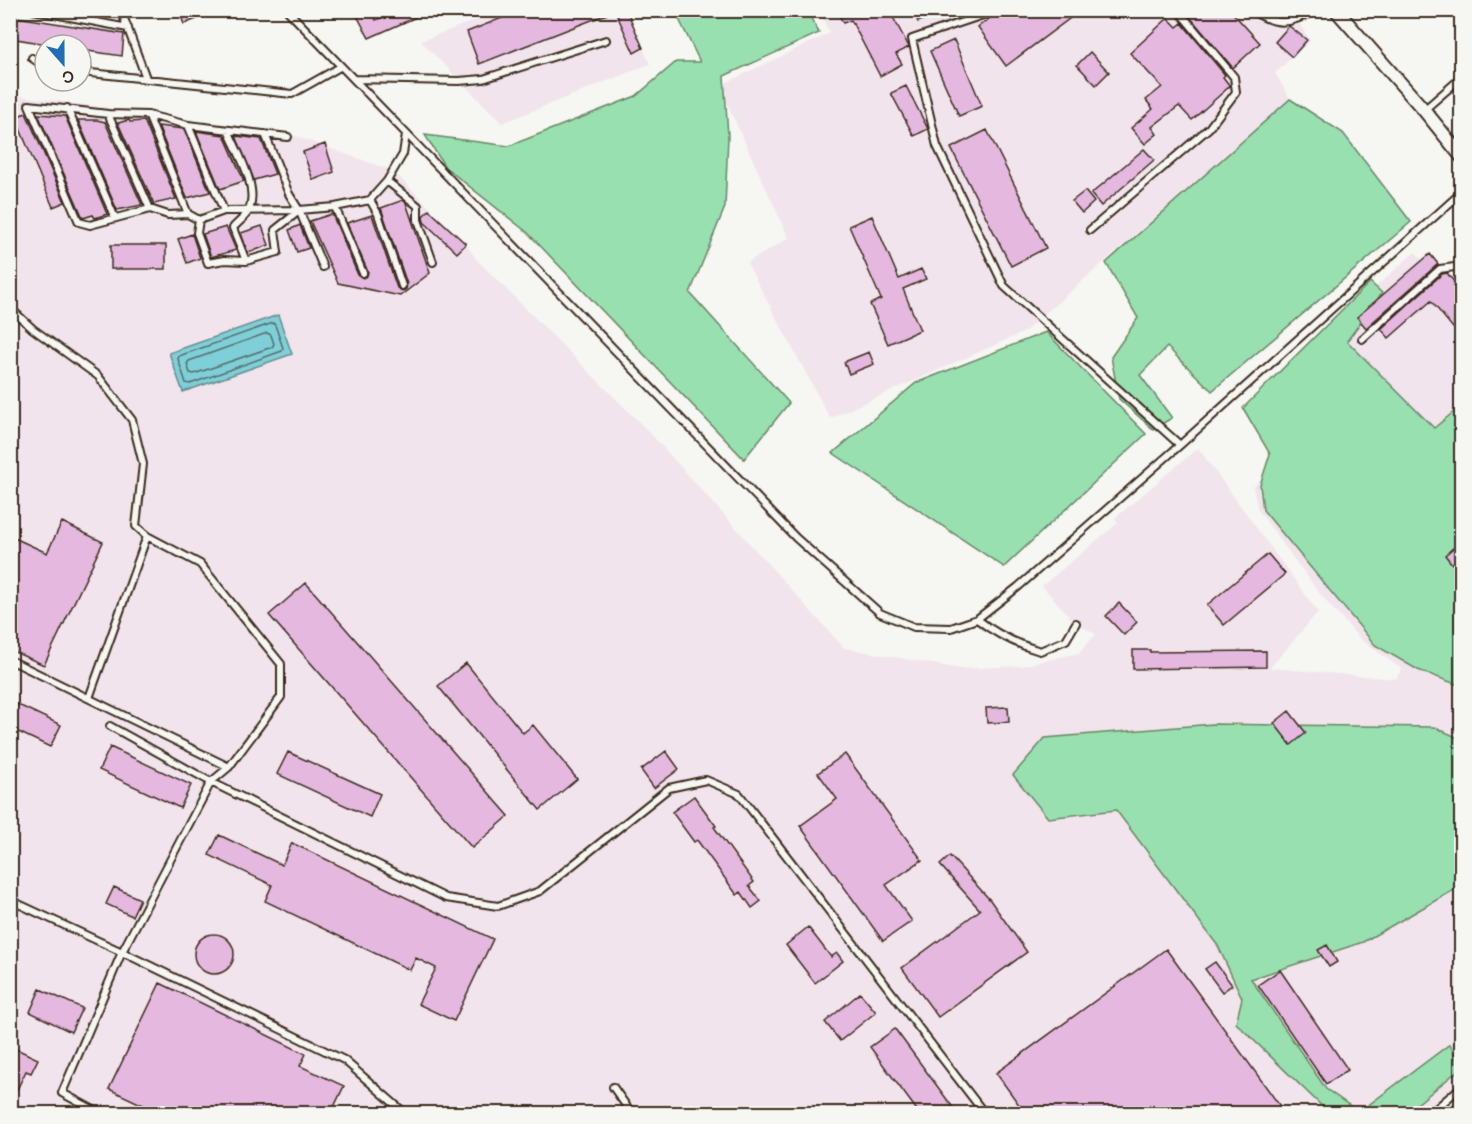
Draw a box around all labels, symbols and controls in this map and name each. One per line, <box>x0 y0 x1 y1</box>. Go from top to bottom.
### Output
north arrow <box>33 33 93 93</box>
text: С <box>59 65 76 86</box>

